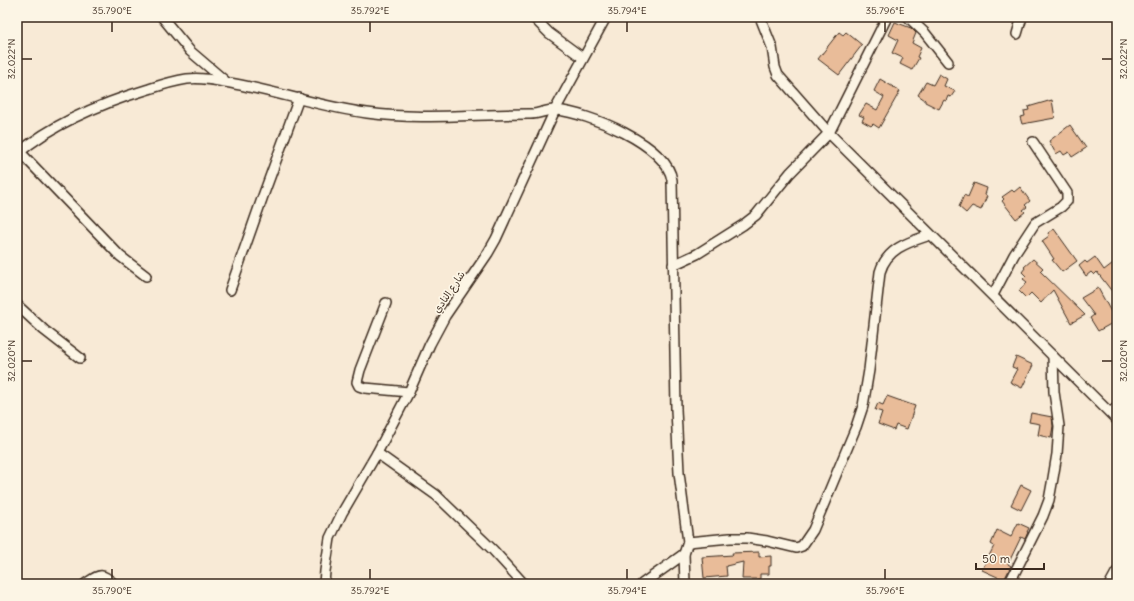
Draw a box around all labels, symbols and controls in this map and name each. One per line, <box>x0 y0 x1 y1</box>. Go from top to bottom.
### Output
text: 35.790°E <box>92 4 132 17</box>
text: 35.792°E <box>351 4 390 17</box>
text: 35.794°E <box>607 4 647 17</box>
text: 35.796°E <box>865 4 905 17</box>
text: 32.022°N <box>5 38 18 80</box>
text: 32.022°N <box>1117 38 1130 80</box>
street label: شارع النادي <box>430 268 470 317</box>
text: 32.020°N <box>5 340 18 382</box>
text: 32.020°N <box>1117 340 1130 382</box>
scale bar <box>976 545 1044 571</box>
text: 50 m <box>982 551 1011 566</box>
text: 35.790°E <box>92 584 132 597</box>
text: 35.792°E <box>351 584 390 597</box>
text: 35.794°E <box>607 584 647 597</box>
text: 35.796°E <box>865 584 905 597</box>

